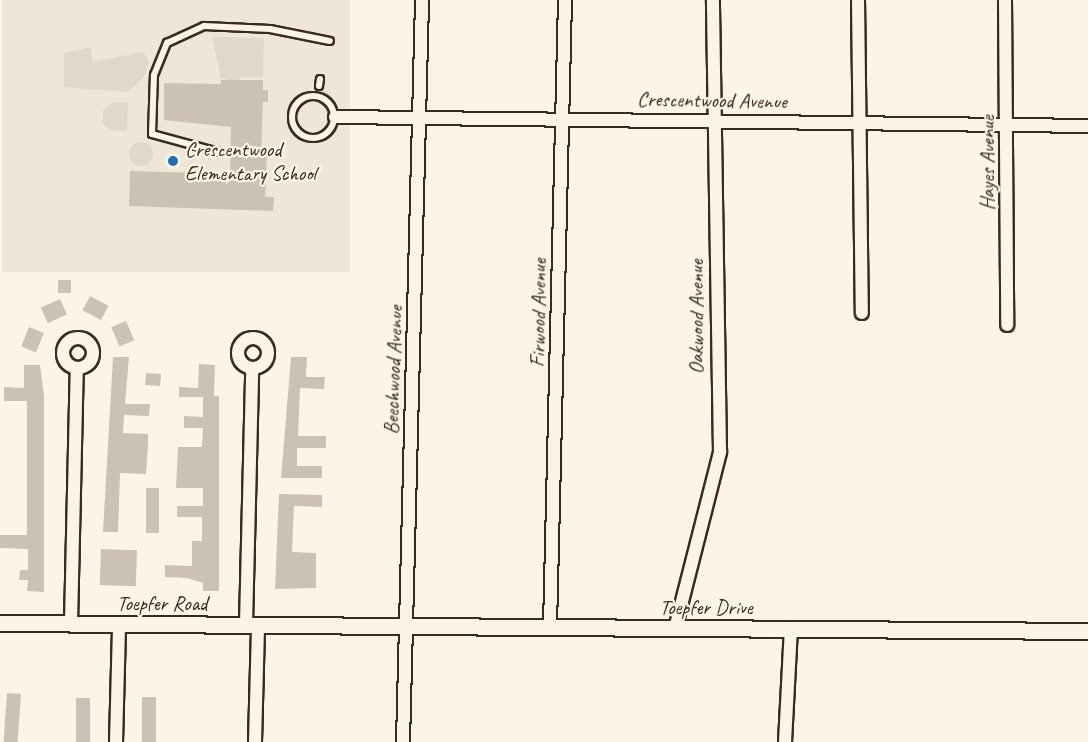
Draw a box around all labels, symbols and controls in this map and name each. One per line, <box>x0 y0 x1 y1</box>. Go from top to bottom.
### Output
street label: Crescentwood Avenue <box>637 86 787 114</box>
street label: Hayes Avenue <box>974 115 1000 211</box>
place label: Crescentwood Elementary School <box>185 136 316 186</box>
marker: Crescentwood Elementary School <box>166 154 180 168</box>
street label: Firwood Avenue <box>524 259 552 367</box>
street label: Oakwood Avenue <box>683 260 709 374</box>
street label: Beechwood Avenue <box>378 305 408 435</box>
street label: Toepfer Road <box>117 590 207 616</box>
street label: Toepfer Drive <box>659 594 753 620</box>

